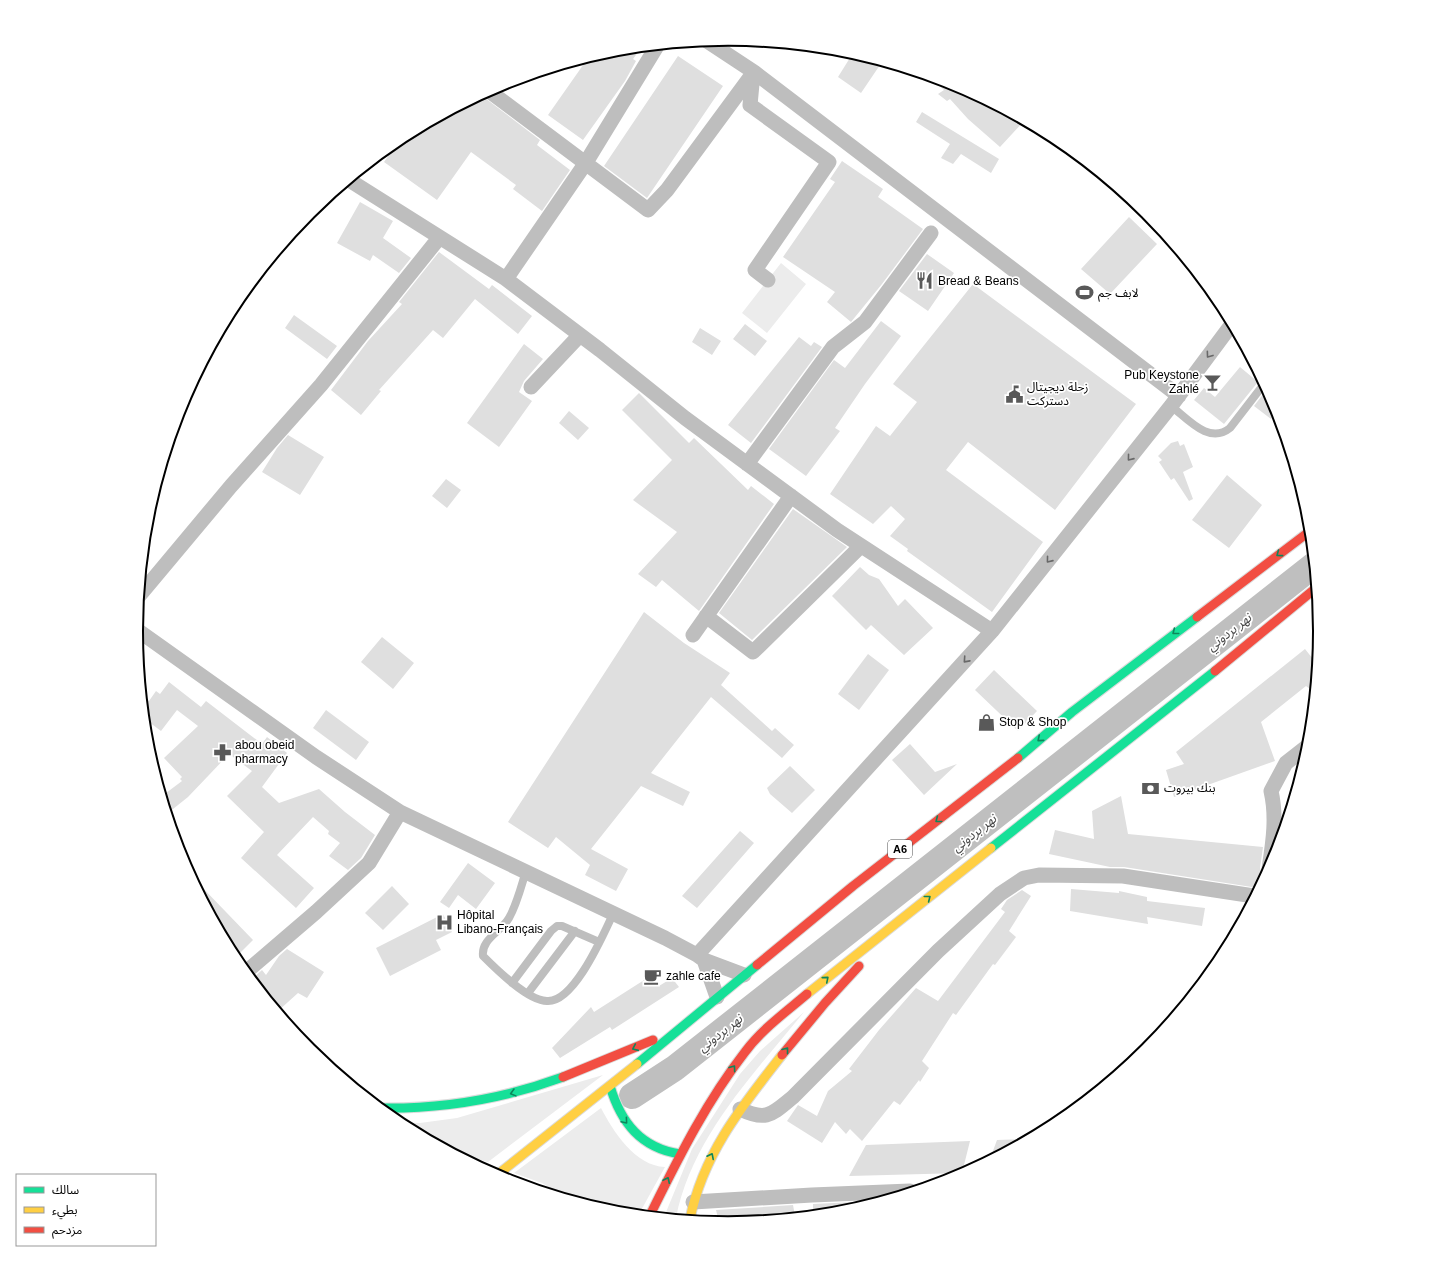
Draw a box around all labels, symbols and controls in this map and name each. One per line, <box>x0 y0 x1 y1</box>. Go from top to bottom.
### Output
restaurant icon: Bread & Beans <box>915 271 935 291</box>
place label: Bread & Beans <box>938 274 1019 288</box>
sports icon: لابف جم <box>1075 283 1095 303</box>
place label: لابف جم <box>1098 286 1139 302</box>
one-way arrow <box>1207 351 1214 358</box>
place label: Pub Keystone Zahlé <box>1124 368 1199 396</box>
bar icon: Pub Keystone Zahlé <box>1202 372 1222 392</box>
place label: زحلة ديجيتال دستركت <box>1027 380 1089 408</box>
public building icon: زحلة ديجيتال دستركت <box>1004 384 1024 404</box>
one-way arrow <box>1127 454 1134 461</box>
one-way arrow <box>1276 549 1283 557</box>
one-way arrow <box>1046 556 1053 563</box>
water label: نهر بردوني <box>1204 609 1257 656</box>
one-way arrow <box>1172 628 1179 635</box>
one-way arrow <box>963 655 970 663</box>
shop icon: Stop & Shop <box>976 712 996 732</box>
place label: Stop & Shop <box>999 715 1067 729</box>
one-way arrow <box>1037 734 1045 741</box>
place label: abou obeid pharmacy <box>235 738 294 766</box>
pharmacy icon: abou obeid pharmacy <box>212 742 232 762</box>
bank icon: بنك بيروت <box>1141 778 1161 798</box>
place label: بنك بيروت <box>1164 781 1215 795</box>
water label: نهر بردوني <box>949 810 1002 857</box>
one-way arrow <box>936 815 943 822</box>
road number: A6 <box>888 840 912 858</box>
one-way arrow <box>924 896 931 903</box>
place label: Hôpital Libano-Français <box>457 908 543 936</box>
hospital icon: Hôpital Libano-Français <box>434 912 454 932</box>
cafe icon: zahle cafe <box>643 966 663 986</box>
place label: zahle cafe <box>666 969 721 983</box>
one-way arrow <box>822 976 829 983</box>
water label: نهر بردوني <box>695 1010 748 1057</box>
one-way arrow <box>632 1043 639 1051</box>
one-way arrow <box>781 1047 789 1054</box>
one-way arrow <box>728 1065 735 1072</box>
one-way arrow <box>510 1088 517 1097</box>
one-way arrow <box>621 1116 628 1123</box>
one-way arrow <box>707 1153 714 1160</box>
legend <box>16 1174 156 1246</box>
one-way arrow <box>662 1177 670 1184</box>
text: سالك <box>52 1183 79 1197</box>
text: بطيء <box>52 1203 78 1220</box>
text: مزدحم <box>52 1223 82 1239</box>

